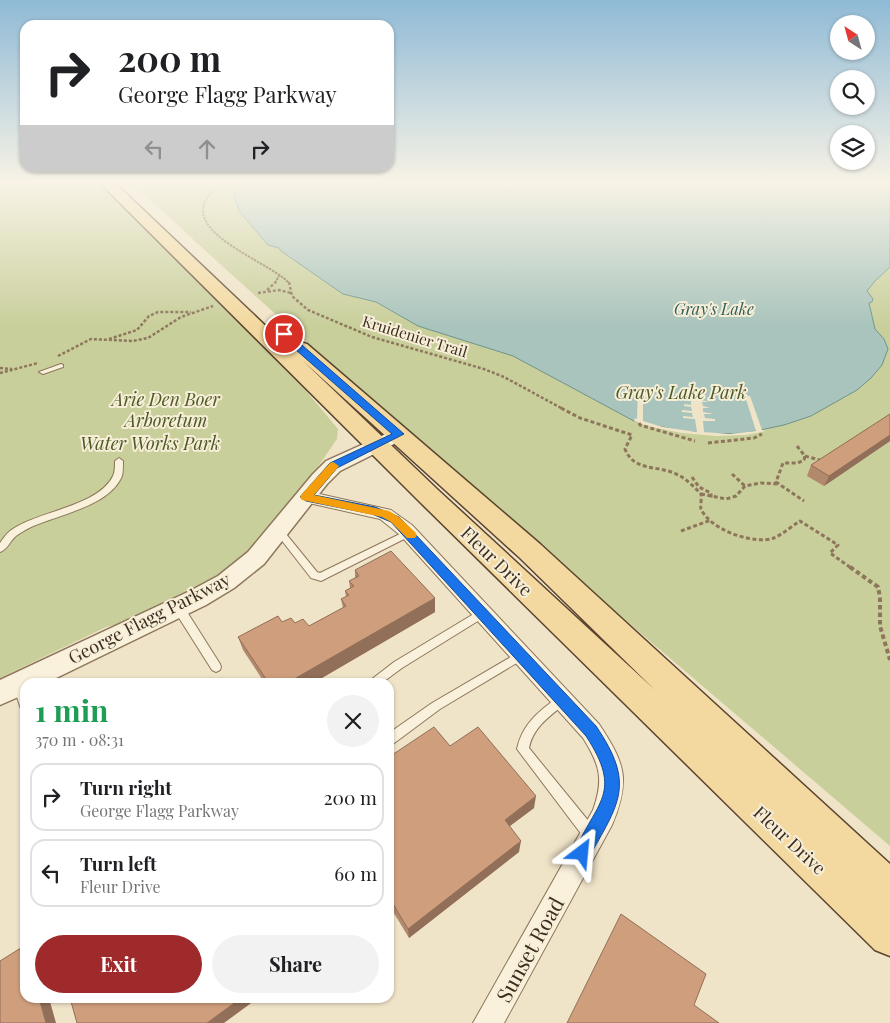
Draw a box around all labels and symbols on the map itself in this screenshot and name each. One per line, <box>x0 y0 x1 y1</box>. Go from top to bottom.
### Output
north arrow <box>830 15 875 60</box>
water label: Gray's Lake <box>674 298 754 319</box>
street label: Kruidenier Trail <box>360 311 470 361</box>
pin <box>263 313 305 355</box>
park label: Gray's Lake Park <box>615 380 747 404</box>
park label: Arie Den Boer Arboretum <box>110 387 221 432</box>
park label: Water Works Park <box>80 431 220 455</box>
street label: Fleur Drive <box>456 521 538 601</box>
street label: George Flagg Parkway <box>64 567 234 669</box>
street label: Fleur Drive <box>749 800 831 880</box>
position arrow <box>555 826 607 878</box>
street label: Sunset Road <box>489 891 569 1007</box>

